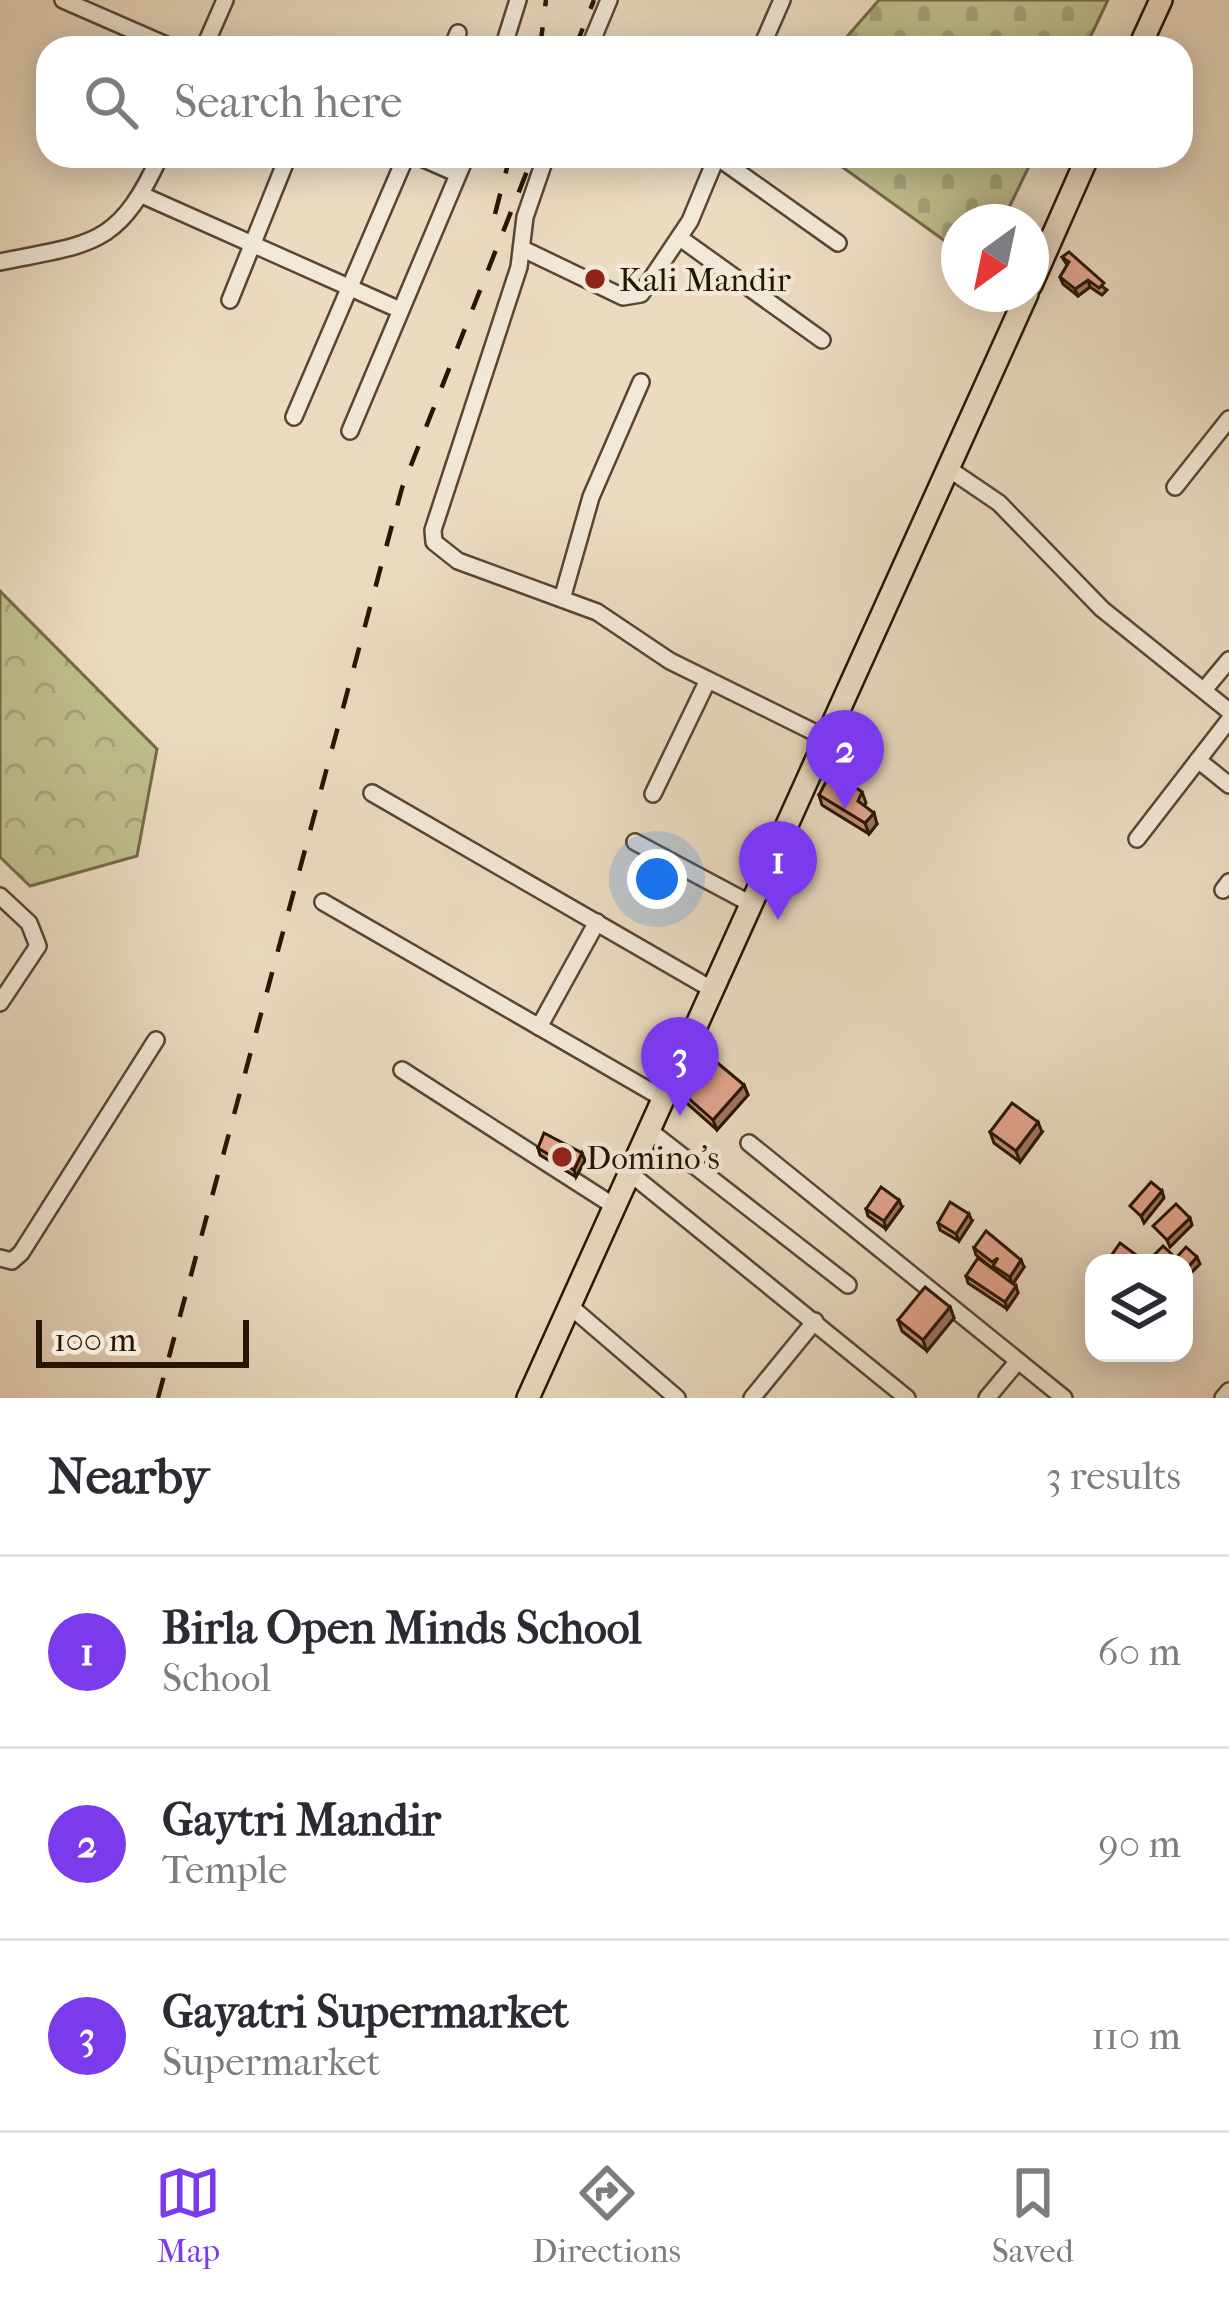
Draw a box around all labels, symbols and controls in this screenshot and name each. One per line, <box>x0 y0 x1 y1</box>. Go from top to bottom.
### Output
search box <box>36 36 1193 168</box>
icon: search <box>78 69 144 135</box>
text: Search here <box>174 76 402 129</box>
north arrow <box>941 204 1049 312</box>
place label: Kali Mandir <box>619 261 791 300</box>
marker: Kali Mandir <box>582 266 608 292</box>
pin: 2 <box>806 710 884 809</box>
pin: 1 <box>739 821 817 920</box>
your location <box>627 849 687 909</box>
pin: 3 <box>641 1017 719 1116</box>
place label: Domino's <box>586 1139 720 1178</box>
marker: Domino's <box>549 1144 575 1170</box>
map controls <box>1085 1254 1193 1362</box>
button: layers <box>1085 1254 1193 1362</box>
scale bar <box>36 1314 249 1367</box>
text: 100 m <box>54 1321 137 1360</box>
text: Nearby <box>48 1446 209 1506</box>
text: 3 results <box>1046 1453 1181 1499</box>
text: Birla Open Minds School <box>162 1602 642 1655</box>
text: 1 <box>80 1629 94 1675</box>
text: 60 m <box>1098 1629 1181 1675</box>
text: School <box>162 1655 271 1701</box>
text: Gaytri Mandir <box>162 1794 441 1847</box>
text: 2 <box>77 1821 97 1867</box>
text: 90 m <box>1098 1821 1181 1867</box>
text: Temple <box>162 1847 287 1893</box>
text: Gayatri Supermarket <box>162 1986 568 2039</box>
text: 3 <box>79 2013 95 2059</box>
text: 110 m <box>1091 2013 1181 2059</box>
text: Supermarket <box>162 2039 381 2085</box>
tab: Map <box>155 2160 221 2271</box>
tab: Directions <box>532 2160 681 2271</box>
tab: Saved <box>992 2160 1074 2271</box>

